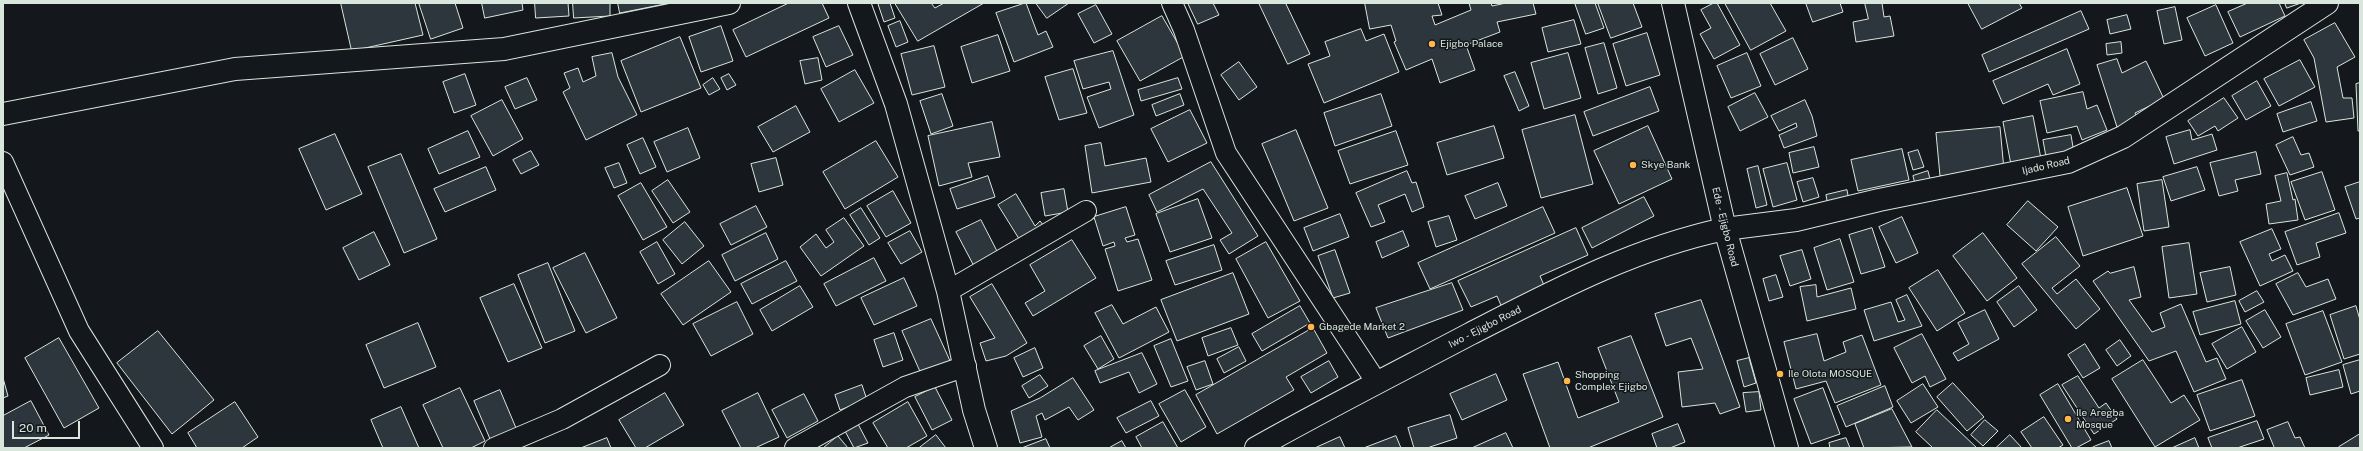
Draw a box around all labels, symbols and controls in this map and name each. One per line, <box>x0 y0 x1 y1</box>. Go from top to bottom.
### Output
place label: Ejigbo Palace <box>1440 38 1503 50</box>
marker: Ejigbo Palace <box>1427 39 1437 49</box>
street label: Ijado Road <box>2021 155 2071 177</box>
place label: Skye Bank <box>1641 159 1690 171</box>
marker: Skye Bank <box>1628 160 1638 170</box>
street label: Ede - Ejigbo Road <box>1709 186 1741 268</box>
street label: Iwo - Ejigbo Road <box>1447 303 1523 351</box>
place label: Gbagede Market 2 <box>1319 321 1405 333</box>
marker: Gbagede Market 2 <box>1306 322 1316 332</box>
place label: Ile Olota MOSQUE <box>1788 368 1872 380</box>
place label: Shopping Complex Ejigbo <box>1575 369 1647 392</box>
marker: Ile Olota MOSQUE <box>1775 369 1785 379</box>
marker: Shopping Complex Ejigbo <box>1562 376 1572 386</box>
place label: Ile Aregba Mosque <box>2076 407 2124 430</box>
scale bar <box>14 413 82 439</box>
marker: Ile Aregba Mosque <box>2063 414 2073 424</box>
text: 20 m <box>19 421 47 435</box>

